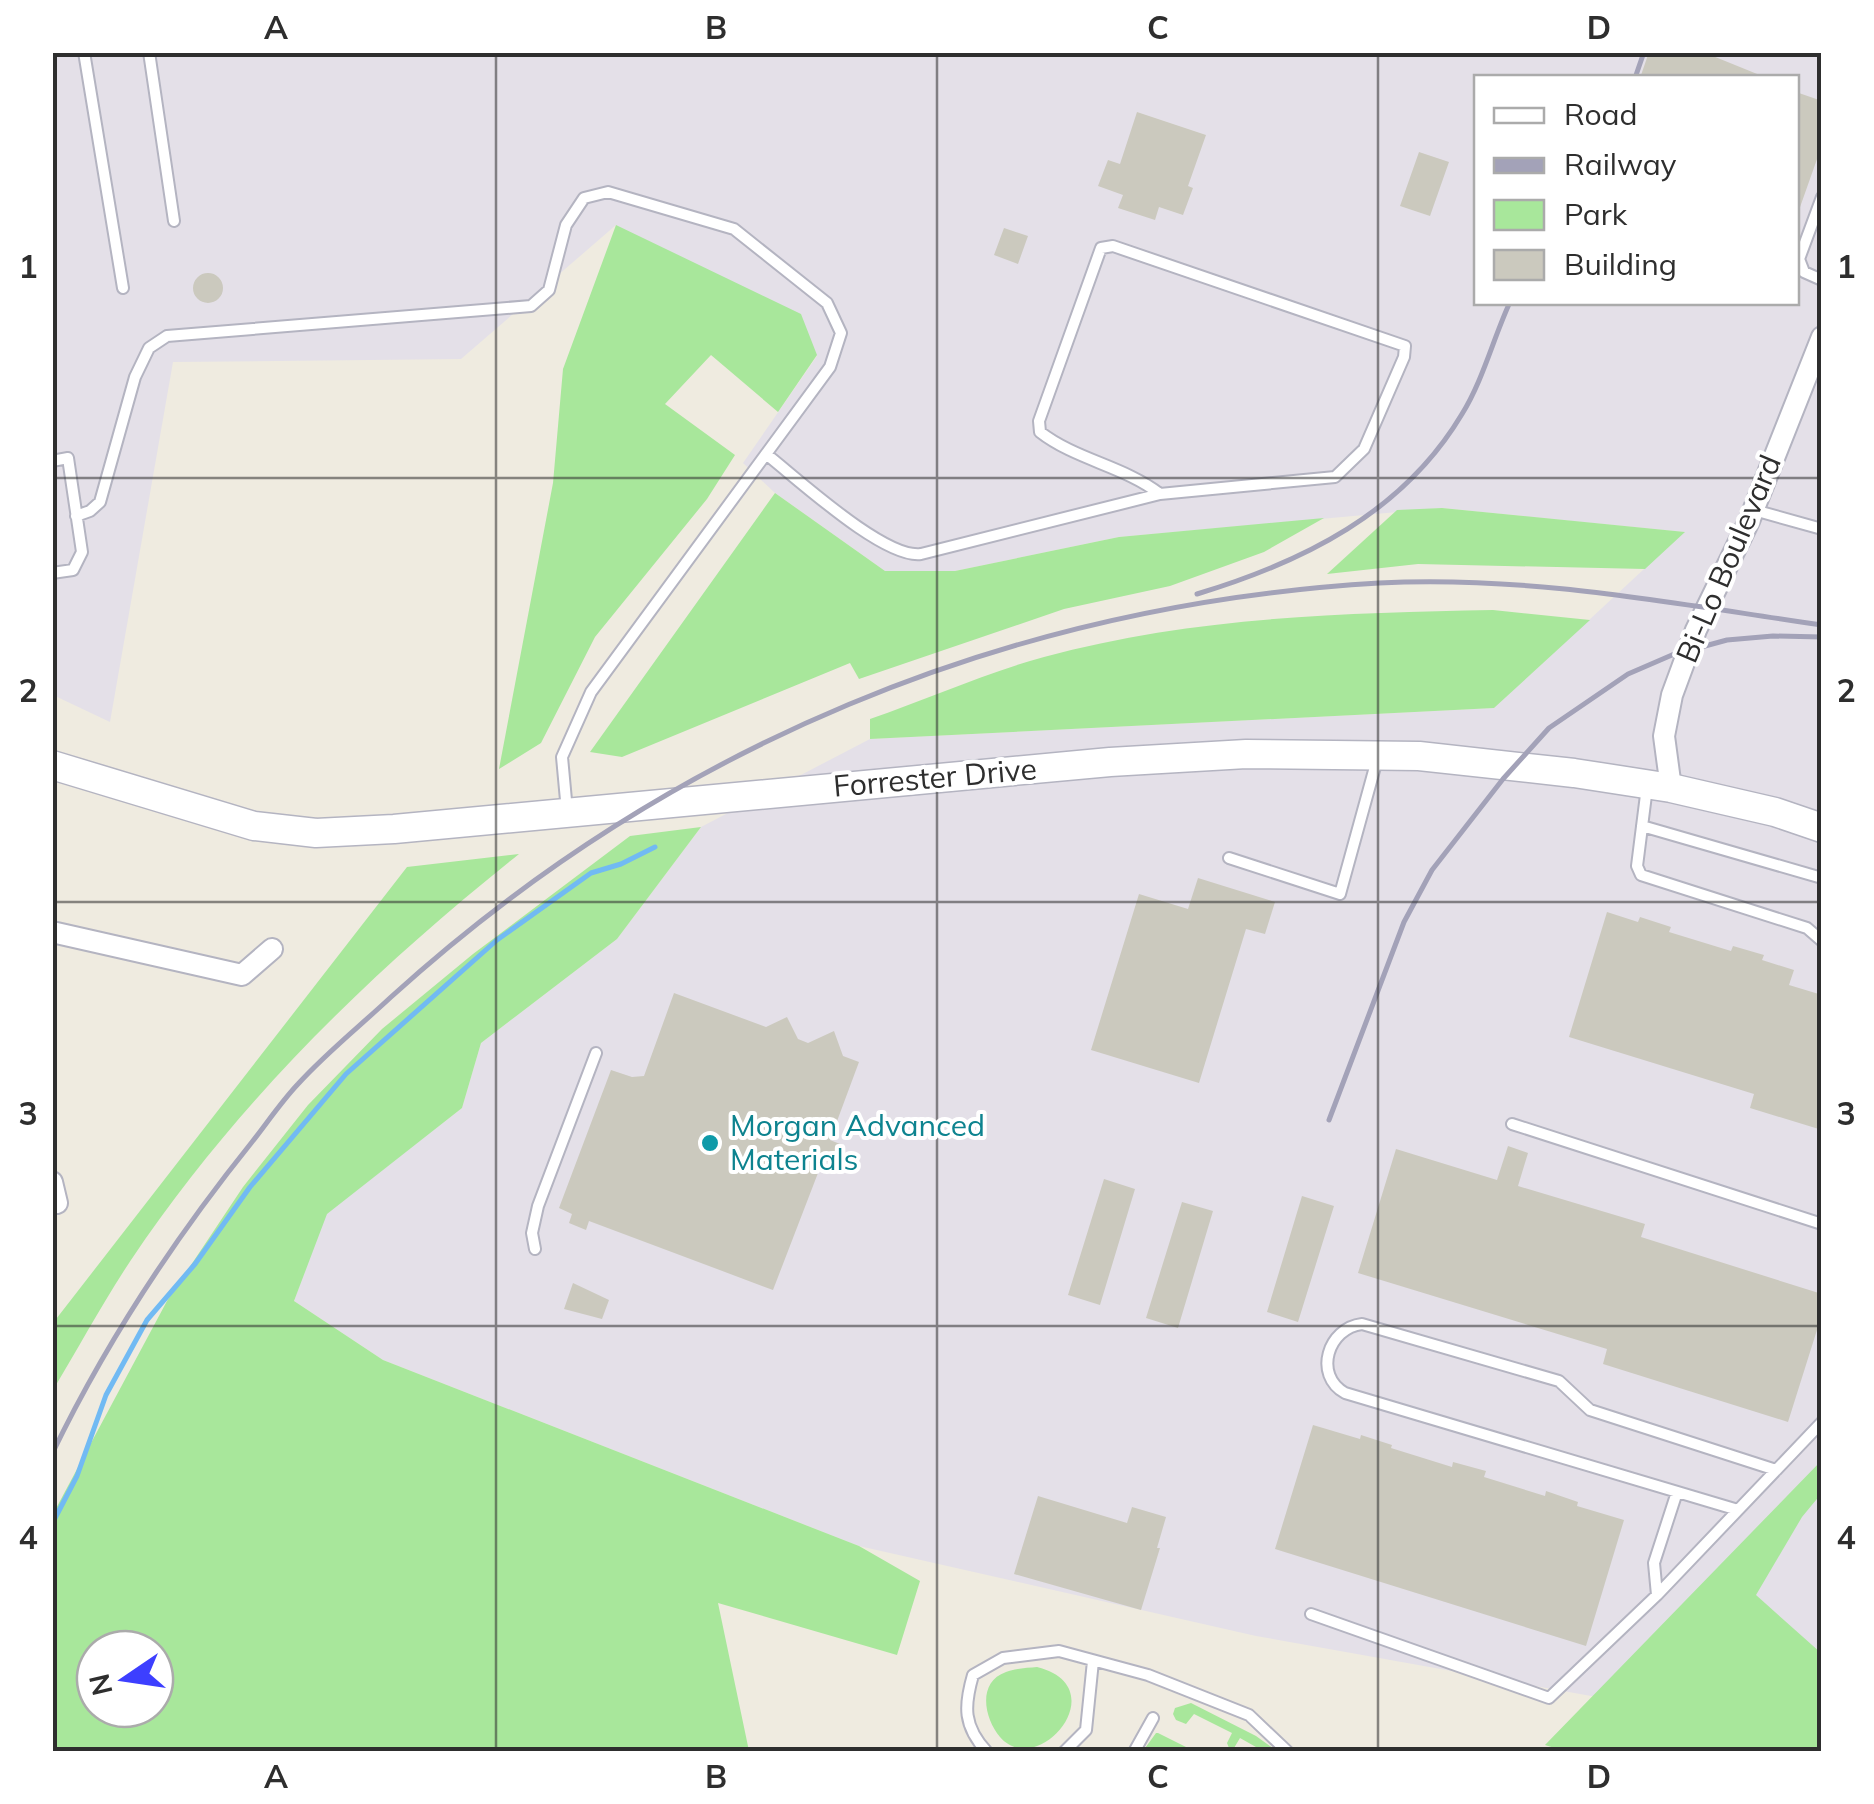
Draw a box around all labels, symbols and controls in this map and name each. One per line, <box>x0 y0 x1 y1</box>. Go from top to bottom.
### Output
text: A <box>264 7 288 47</box>
text: B <box>705 7 727 47</box>
text: C <box>1147 7 1169 47</box>
text: D <box>1587 7 1611 47</box>
legend <box>1474 75 1799 305</box>
text: Road <box>1564 95 1638 133</box>
text: Railway <box>1564 145 1677 183</box>
text: Park <box>1564 195 1628 233</box>
text: Building <box>1564 245 1677 283</box>
text: 1 <box>18 246 38 286</box>
text: 1 <box>1836 246 1856 286</box>
street label: Bi-Lo Boulevard <box>1667 449 1789 668</box>
text: 2 <box>18 670 38 710</box>
text: 2 <box>1836 670 1856 710</box>
street label: Forrester Drive <box>832 749 1038 805</box>
text: 3 <box>18 1093 38 1133</box>
text: 3 <box>1836 1093 1856 1133</box>
place label: Morgan Advanced Materials <box>730 1106 985 1178</box>
marker: Morgan Advanced Materials <box>699 1132 721 1154</box>
text: 4 <box>18 1517 38 1557</box>
text: 4 <box>1836 1517 1856 1557</box>
north arrow <box>75 1629 175 1729</box>
text: N <box>81 1671 120 1699</box>
text: A <box>264 1756 288 1796</box>
text: B <box>705 1756 727 1796</box>
text: C <box>1147 1756 1169 1796</box>
text: D <box>1587 1756 1611 1796</box>

